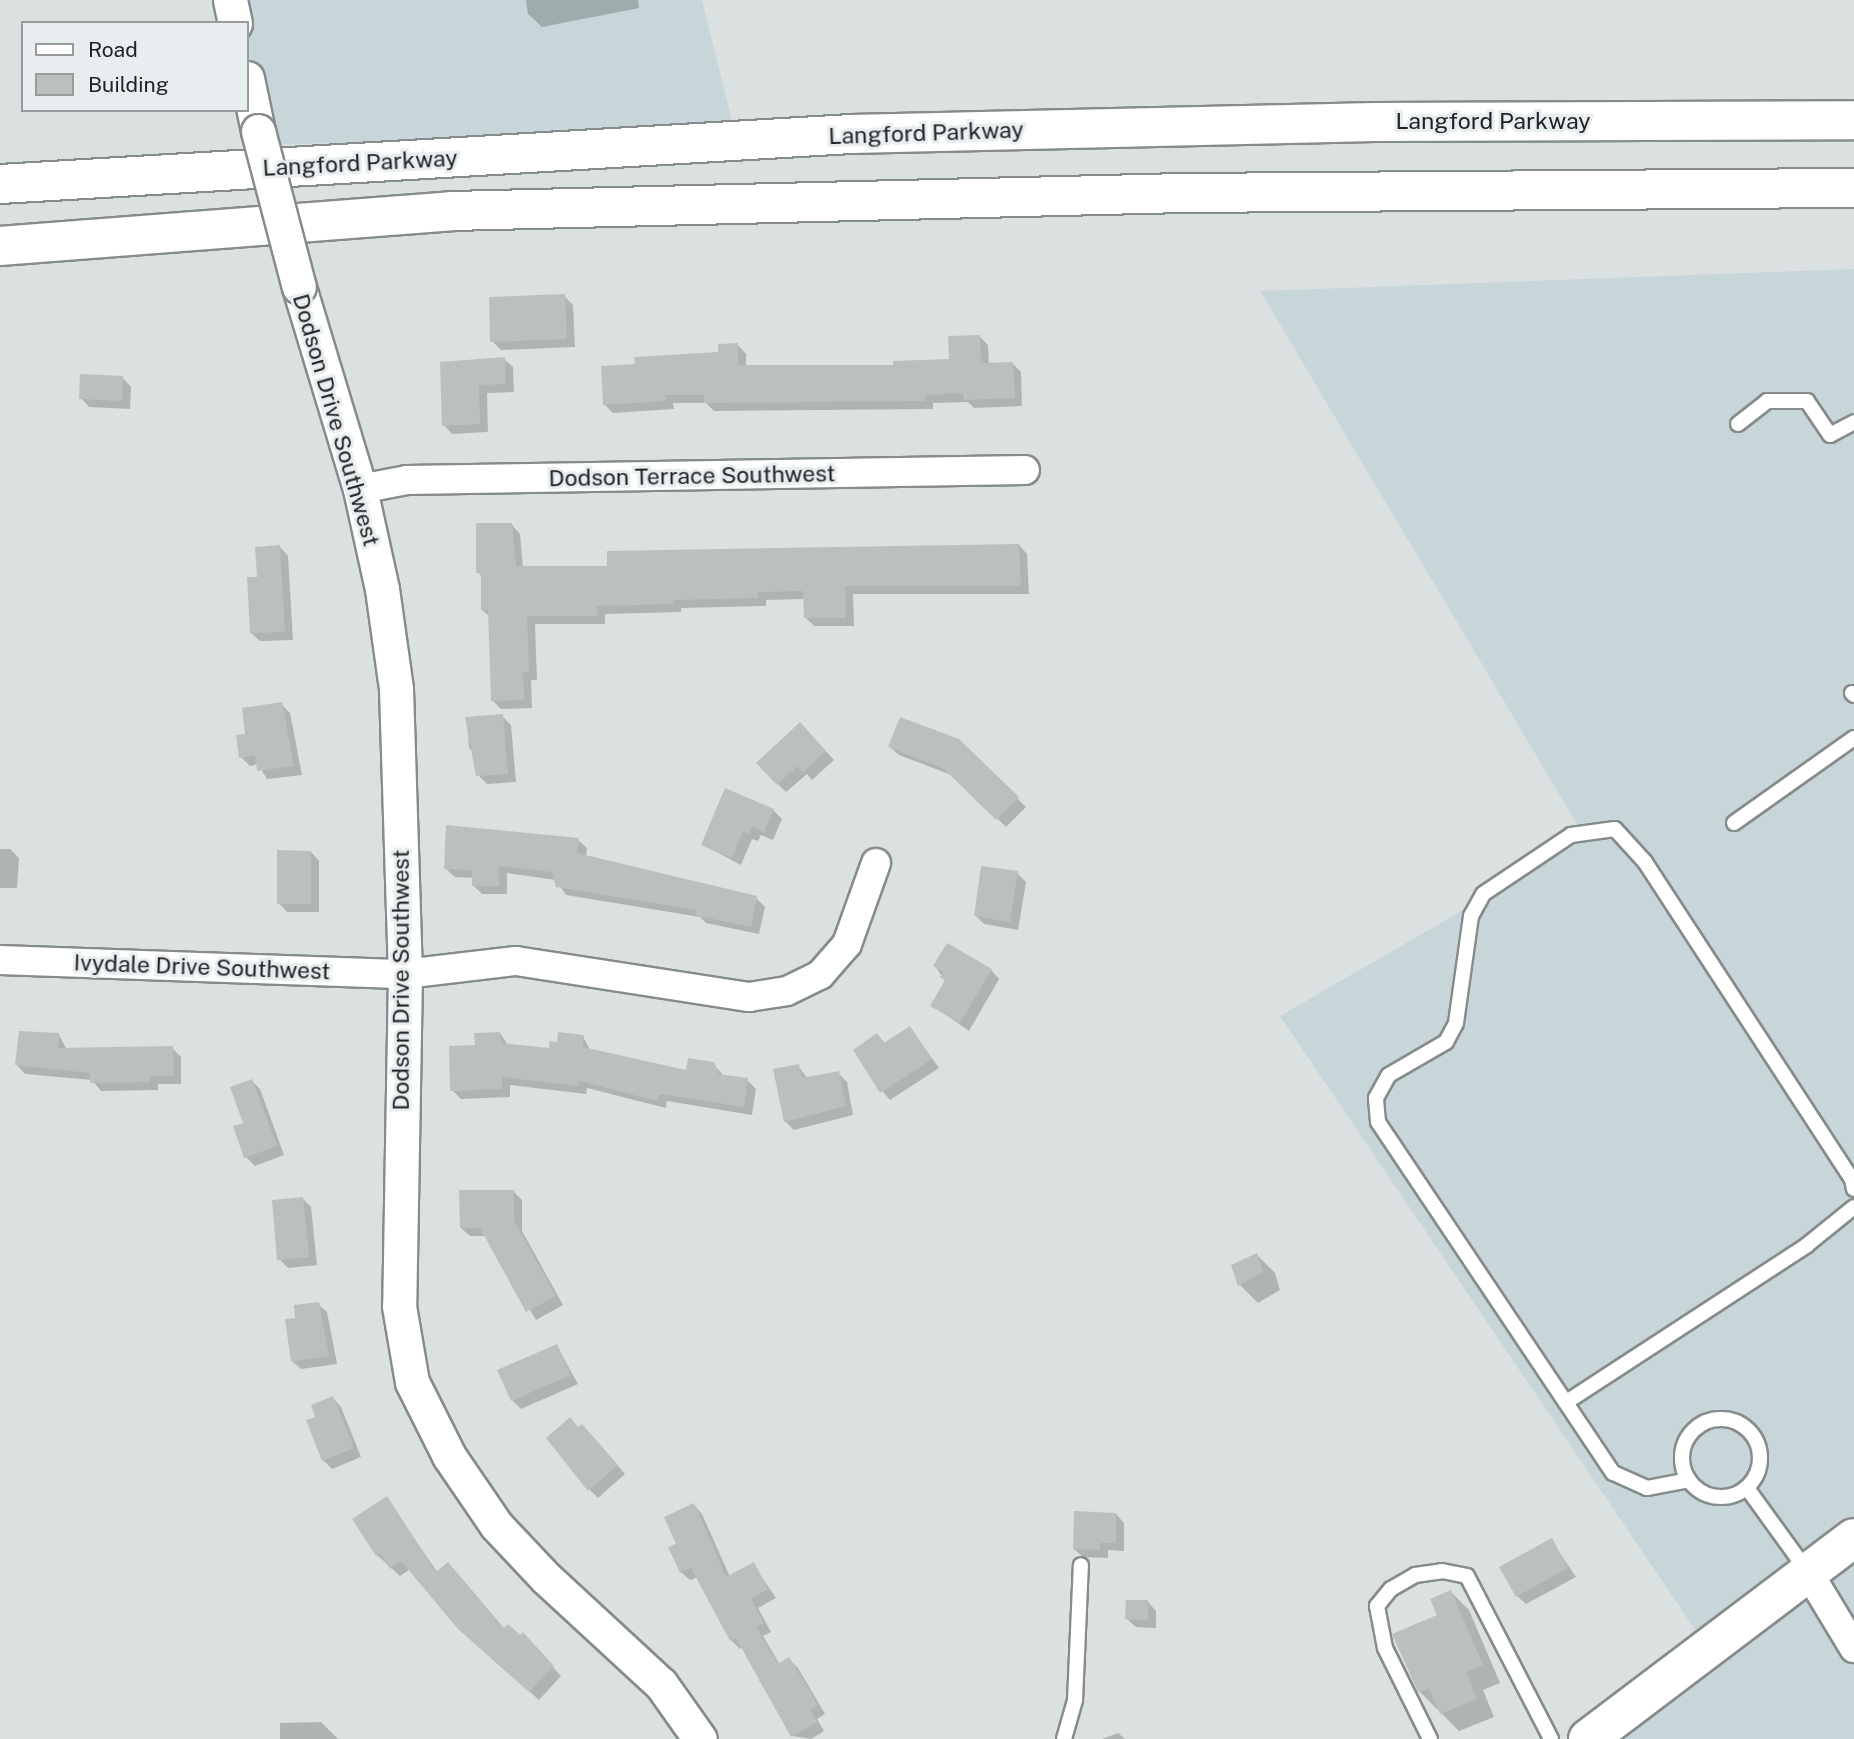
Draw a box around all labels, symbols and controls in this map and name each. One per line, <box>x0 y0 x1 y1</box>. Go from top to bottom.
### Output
legend <box>21 21 248 112</box>
text: Road <box>88 37 138 62</box>
text: Building <box>88 72 169 97</box>
street label: Langford Parkway <box>1395 107 1591 135</box>
street label: Langford Parkway <box>828 116 1024 150</box>
street label: Langford Parkway <box>262 144 458 182</box>
street label: Dodson Drive Southwest <box>287 291 385 549</box>
street label: Dodson Terrace Southwest <box>548 460 836 492</box>
street label: Dodson Drive Southwest <box>387 849 415 1111</box>
street label: Ivydale Drive Southwest <box>73 949 331 985</box>

